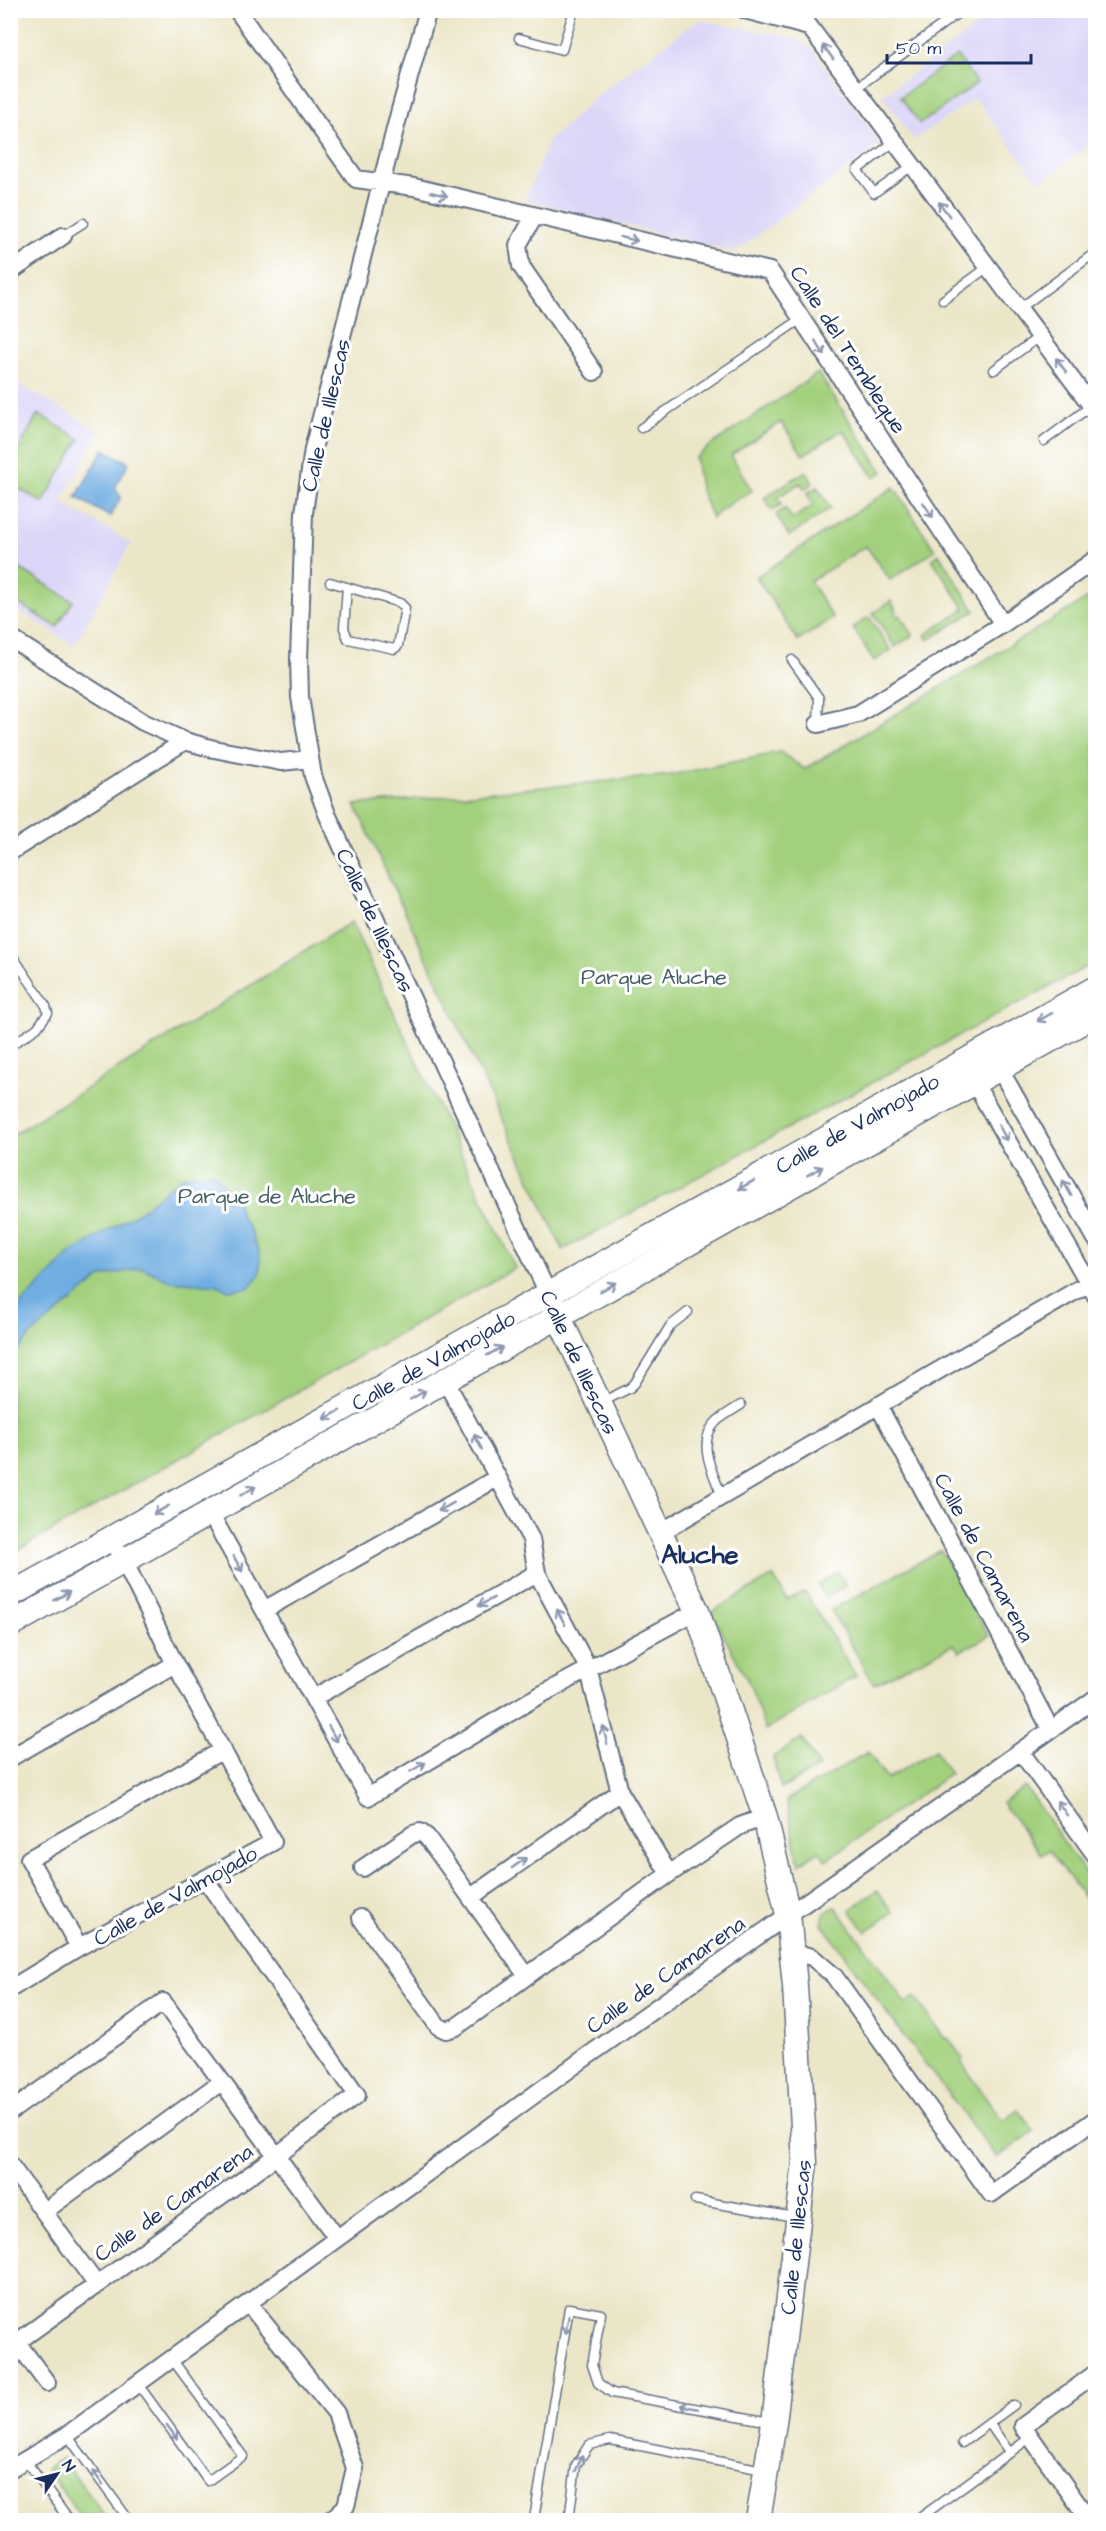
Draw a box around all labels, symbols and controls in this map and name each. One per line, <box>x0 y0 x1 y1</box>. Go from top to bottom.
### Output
scale bar <box>887 27 1031 65</box>
text: 50 m <box>896 36 941 61</box>
one-way arrow <box>822 45 834 61</box>
one-way arrow <box>429 188 448 200</box>
one-way arrow <box>938 201 951 217</box>
one-way arrow <box>619 233 638 245</box>
street label: Calle del Tembleque <box>782 260 914 440</box>
street label: Calle de Illescas <box>294 336 359 495</box>
one-way arrow <box>814 339 827 356</box>
one-way arrow <box>1055 357 1068 373</box>
one-way arrow <box>922 502 934 518</box>
street label: Calle de Illescas <box>328 844 422 998</box>
park label: Parque Aluche <box>581 962 727 993</box>
one-way arrow <box>1036 1012 1054 1023</box>
street label: Calle de Valmojado <box>770 1066 946 1182</box>
one-way arrow <box>997 1124 1009 1141</box>
one-way arrow <box>806 1165 823 1177</box>
one-way arrow <box>738 1179 755 1191</box>
one-way arrow <box>1061 1180 1073 1197</box>
park label: Parque de Aluche <box>178 1181 356 1212</box>
one-way arrow <box>599 1280 616 1292</box>
street label: Calle de Illescas <box>532 1286 626 1440</box>
street label: Calle de Valmojado <box>346 1303 522 1419</box>
one-way arrow <box>486 1344 503 1356</box>
one-way arrow <box>409 1389 426 1401</box>
one-way arrow <box>324 1409 341 1421</box>
one-way arrow <box>471 1433 483 1451</box>
street label: Calle de Camarena <box>926 1468 1041 1648</box>
one-way arrow <box>239 1485 256 1497</box>
one-way arrow <box>438 1501 455 1513</box>
one-way arrow <box>153 1504 170 1516</box>
district label: Aluche <box>661 1537 739 1573</box>
one-way arrow <box>232 1555 244 1572</box>
one-way arrow <box>52 1590 70 1601</box>
one-way arrow <box>478 1596 495 1608</box>
one-way arrow <box>555 1608 566 1626</box>
one-way arrow <box>328 1725 339 1743</box>
one-way arrow <box>599 1726 611 1745</box>
one-way arrow <box>409 1761 426 1773</box>
one-way arrow <box>1055 1801 1068 1817</box>
street label: Calle de Valmojado <box>88 1838 264 1954</box>
one-way arrow <box>511 1857 527 1869</box>
street label: Calle de Camarena <box>580 1909 752 2042</box>
street label: Calle de Camarena <box>88 2137 260 2270</box>
street label: Calle de Illescas <box>773 2158 820 2316</box>
one-way arrow <box>561 2315 572 2335</box>
one-way arrow <box>680 2401 699 2412</box>
one-way arrow <box>166 2423 179 2439</box>
north arrow <box>27 2444 87 2504</box>
one-way arrow <box>574 2455 585 2473</box>
text: N <box>57 2456 80 2476</box>
one-way arrow <box>92 2470 105 2486</box>

